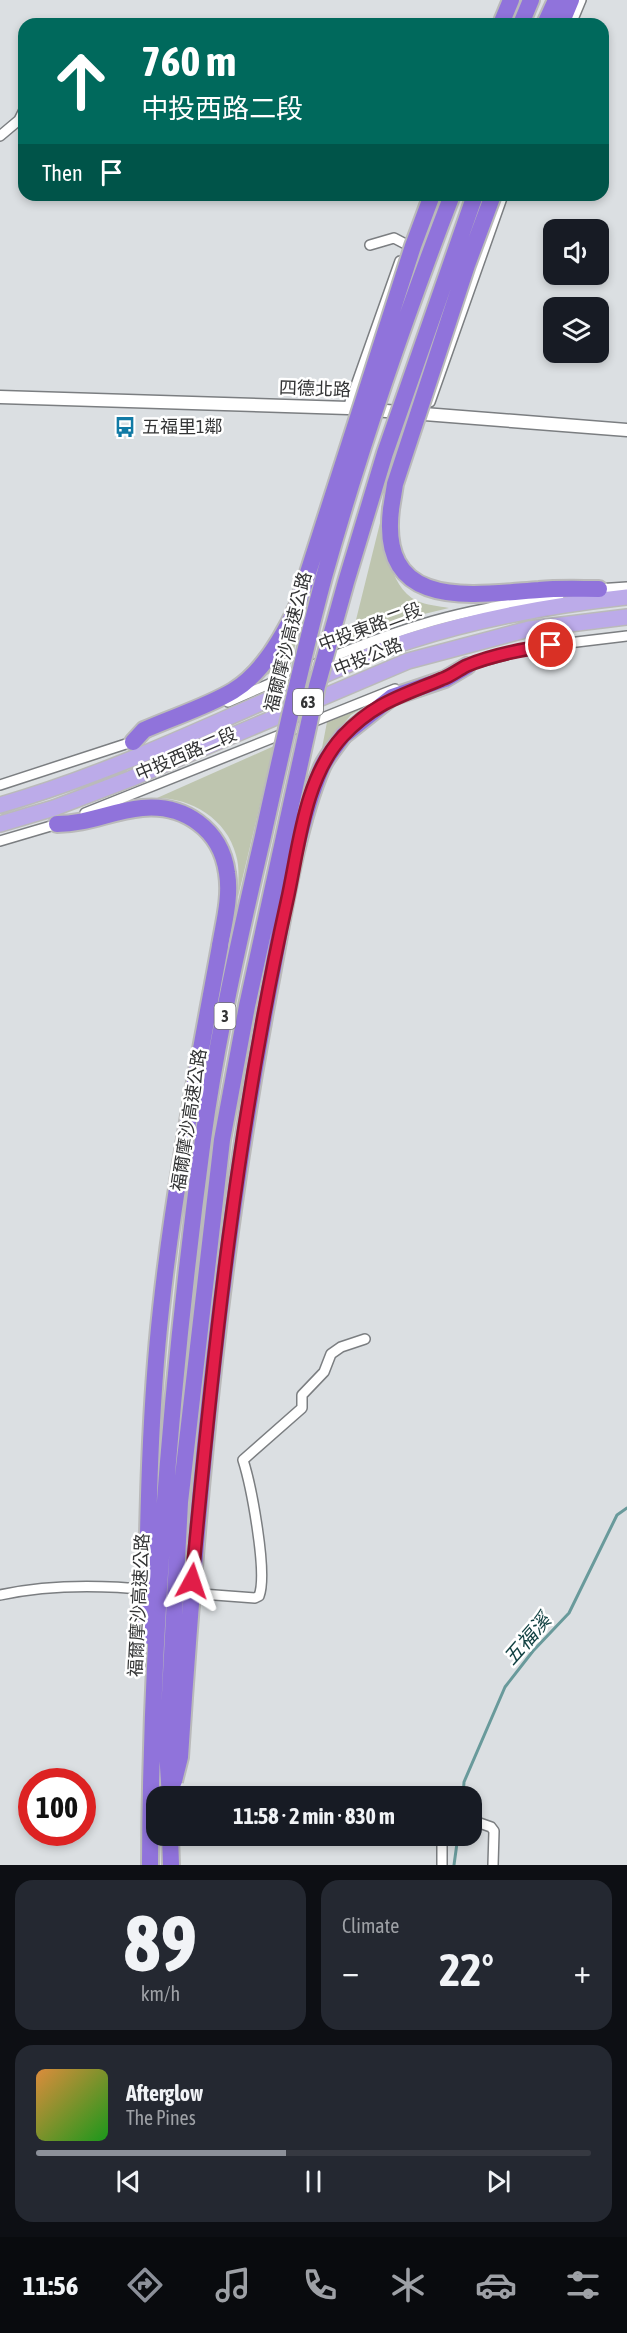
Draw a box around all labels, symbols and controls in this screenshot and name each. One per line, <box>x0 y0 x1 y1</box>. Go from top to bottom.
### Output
text: 760 m <box>141 37 236 85</box>
icon: ahead <box>42 42 120 120</box>
text: 中投西路二段 <box>141 93 303 124</box>
icon: arrive <box>95 156 128 189</box>
text: Then <box>42 160 83 186</box>
map controls <box>543 219 609 363</box>
button: sound <box>543 219 609 285</box>
button: layers <box>543 297 609 363</box>
street label: 四德北路 <box>279 377 351 400</box>
bus stop icon: 五福里1鄰 <box>113 415 137 439</box>
place label: 五福里1鄰 <box>142 416 222 437</box>
street label: 福爾摩沙高速公路 <box>260 569 315 714</box>
street label: 中投東路二段 <box>315 598 424 655</box>
pin <box>525 619 576 670</box>
icon: arrive <box>534 628 567 661</box>
street label: 中投公路 <box>331 633 405 680</box>
road number: 63 <box>293 689 323 715</box>
street label: 中投西路二段 <box>132 723 240 784</box>
road number: 3 <box>214 1003 236 1029</box>
street label: 福爾摩沙高速公路 <box>167 1047 210 1193</box>
street label: 福爾摩沙高速公路 <box>124 1533 153 1677</box>
position arrow <box>160 1549 224 1613</box>
water label: 五福溪 <box>498 1606 557 1669</box>
speed limit sign: 100 <box>18 1768 96 1846</box>
text: 11:58 · 2 min · 830 m <box>233 1803 395 1829</box>
text: 89 <box>124 1898 197 1988</box>
text: Climate <box>342 1914 399 1937</box>
text: 22° <box>439 1944 494 1996</box>
text: − <box>342 1952 359 1990</box>
text: + <box>574 1952 591 1990</box>
text: km/h <box>141 1982 180 2005</box>
text: Afterglow <box>126 2080 203 2106</box>
text: The Pines <box>126 2106 196 2129</box>
icon: previous <box>112 2165 145 2198</box>
icon: pause <box>297 2165 330 2198</box>
icon: next <box>482 2165 515 2198</box>
icon: directions <box>124 2264 166 2306</box>
icon: music <box>212 2264 254 2306</box>
icon: phone <box>299 2264 341 2306</box>
icon: climate <box>387 2264 429 2306</box>
icon: car <box>475 2264 517 2306</box>
icon: filters <box>562 2264 604 2306</box>
text: 11:56 <box>23 2270 78 2301</box>

